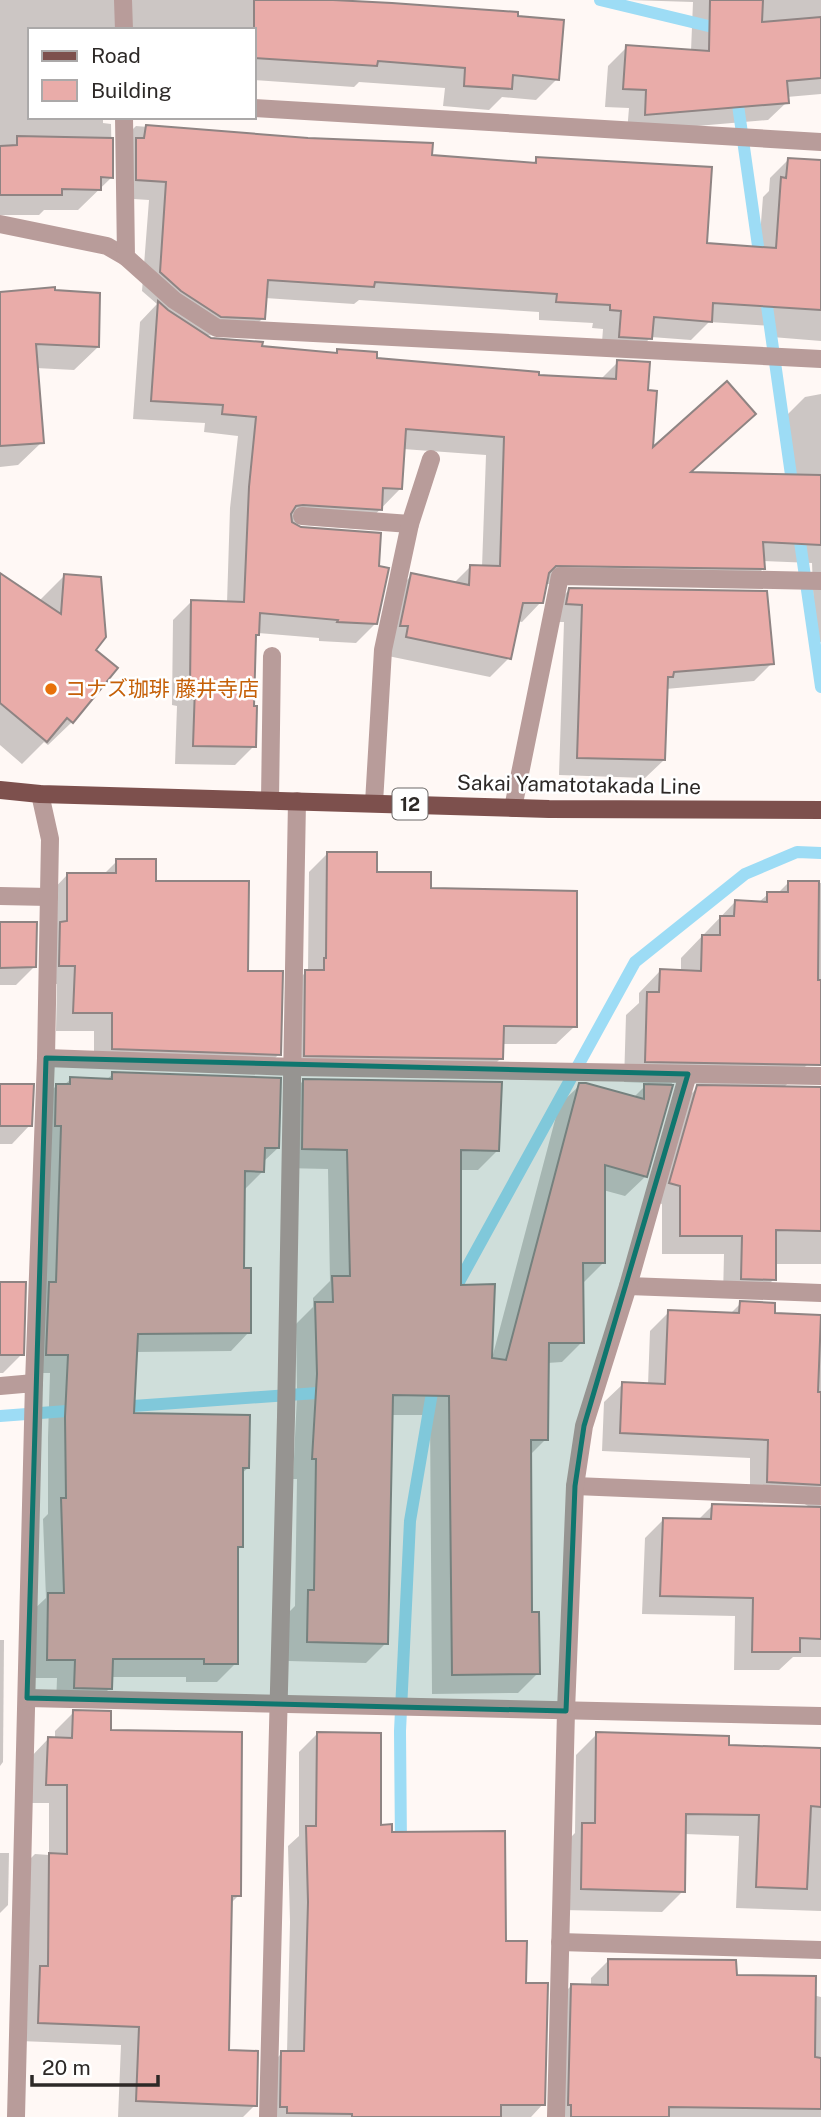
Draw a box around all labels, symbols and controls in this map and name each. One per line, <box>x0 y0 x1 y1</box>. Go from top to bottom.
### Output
legend <box>28 28 256 119</box>
text: Road <box>91 43 141 68</box>
text: Building <box>91 78 172 103</box>
place label: コナズ珈琲 藤井寺店 <box>65 676 259 701</box>
marker: コナズ珈琲 藤井寺店 <box>43 681 59 697</box>
street label: Sakai Yamatotakada Line <box>457 770 701 799</box>
road number: 12 <box>392 789 428 820</box>
scale bar <box>32 2044 158 2088</box>
text: 20 m <box>42 2055 91 2080</box>

